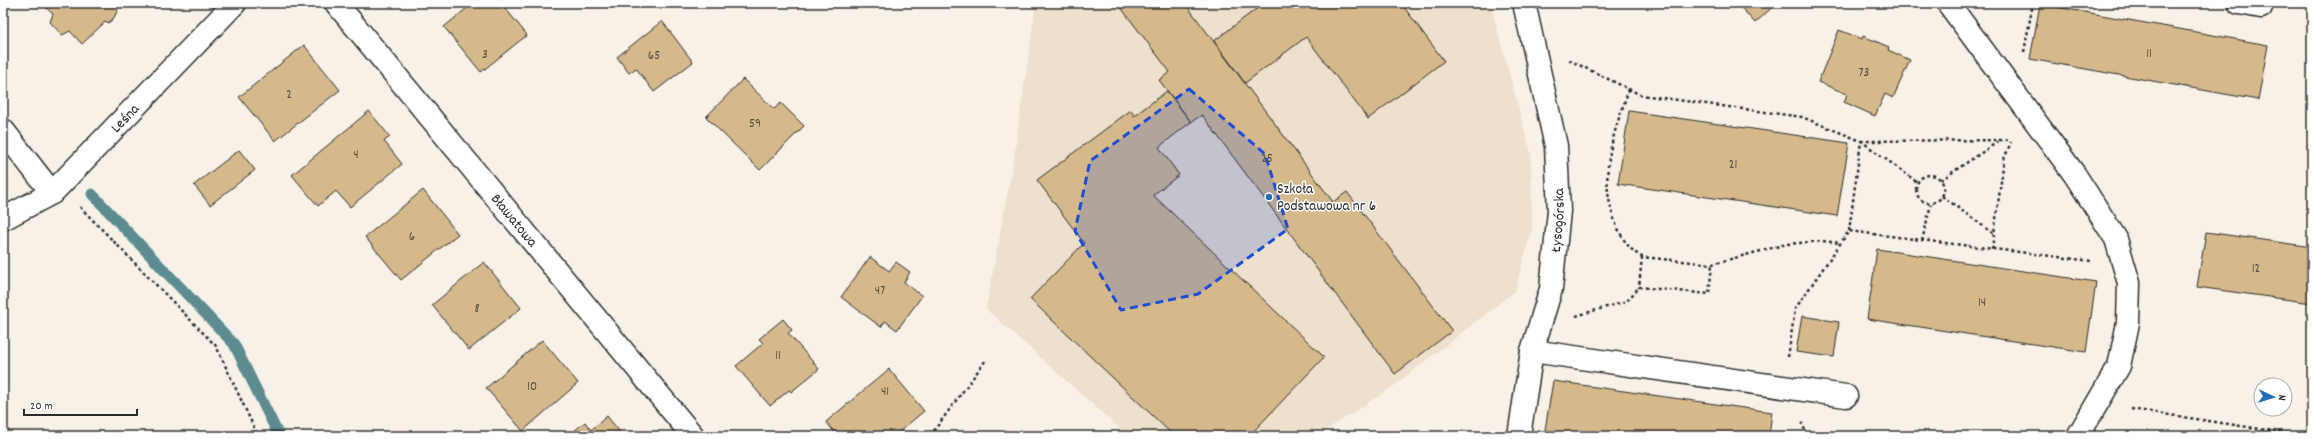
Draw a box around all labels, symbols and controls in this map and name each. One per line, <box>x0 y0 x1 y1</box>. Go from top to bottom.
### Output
house number: 11 <box>2146 45 2152 64</box>
house number: 3 <box>482 46 488 65</box>
house number: 65 <box>648 47 660 66</box>
house number: 73 <box>1859 64 1869 83</box>
house number: 2 <box>286 86 292 105</box>
street label: Leśna <box>107 99 146 139</box>
house number: 59 <box>749 115 761 134</box>
house number: 4 <box>353 146 359 165</box>
house number: 25 <box>1261 150 1273 169</box>
house number: 21 <box>1729 156 1737 175</box>
place label: Szkoła Podstawowa nr 6 <box>1277 179 1376 218</box>
street label: Łysogórska <box>1546 187 1572 254</box>
street label: Bławatowa <box>484 190 543 253</box>
marker: Szkoła Podstawowa nr 6 <box>1264 192 1274 202</box>
house number: 6 <box>409 228 415 247</box>
house number: 12 <box>2252 260 2260 279</box>
house number: 47 <box>875 282 885 301</box>
house number: 14 <box>1978 294 1986 313</box>
house number: 8 <box>474 300 480 319</box>
house number: 11 <box>775 347 781 366</box>
north arrow <box>2253 377 2293 417</box>
house number: 10 <box>527 378 537 397</box>
house number: 41 <box>881 383 889 402</box>
scale bar <box>24 391 137 417</box>
text: N <box>2273 394 2289 401</box>
text: 20 m <box>30 398 53 415</box>

